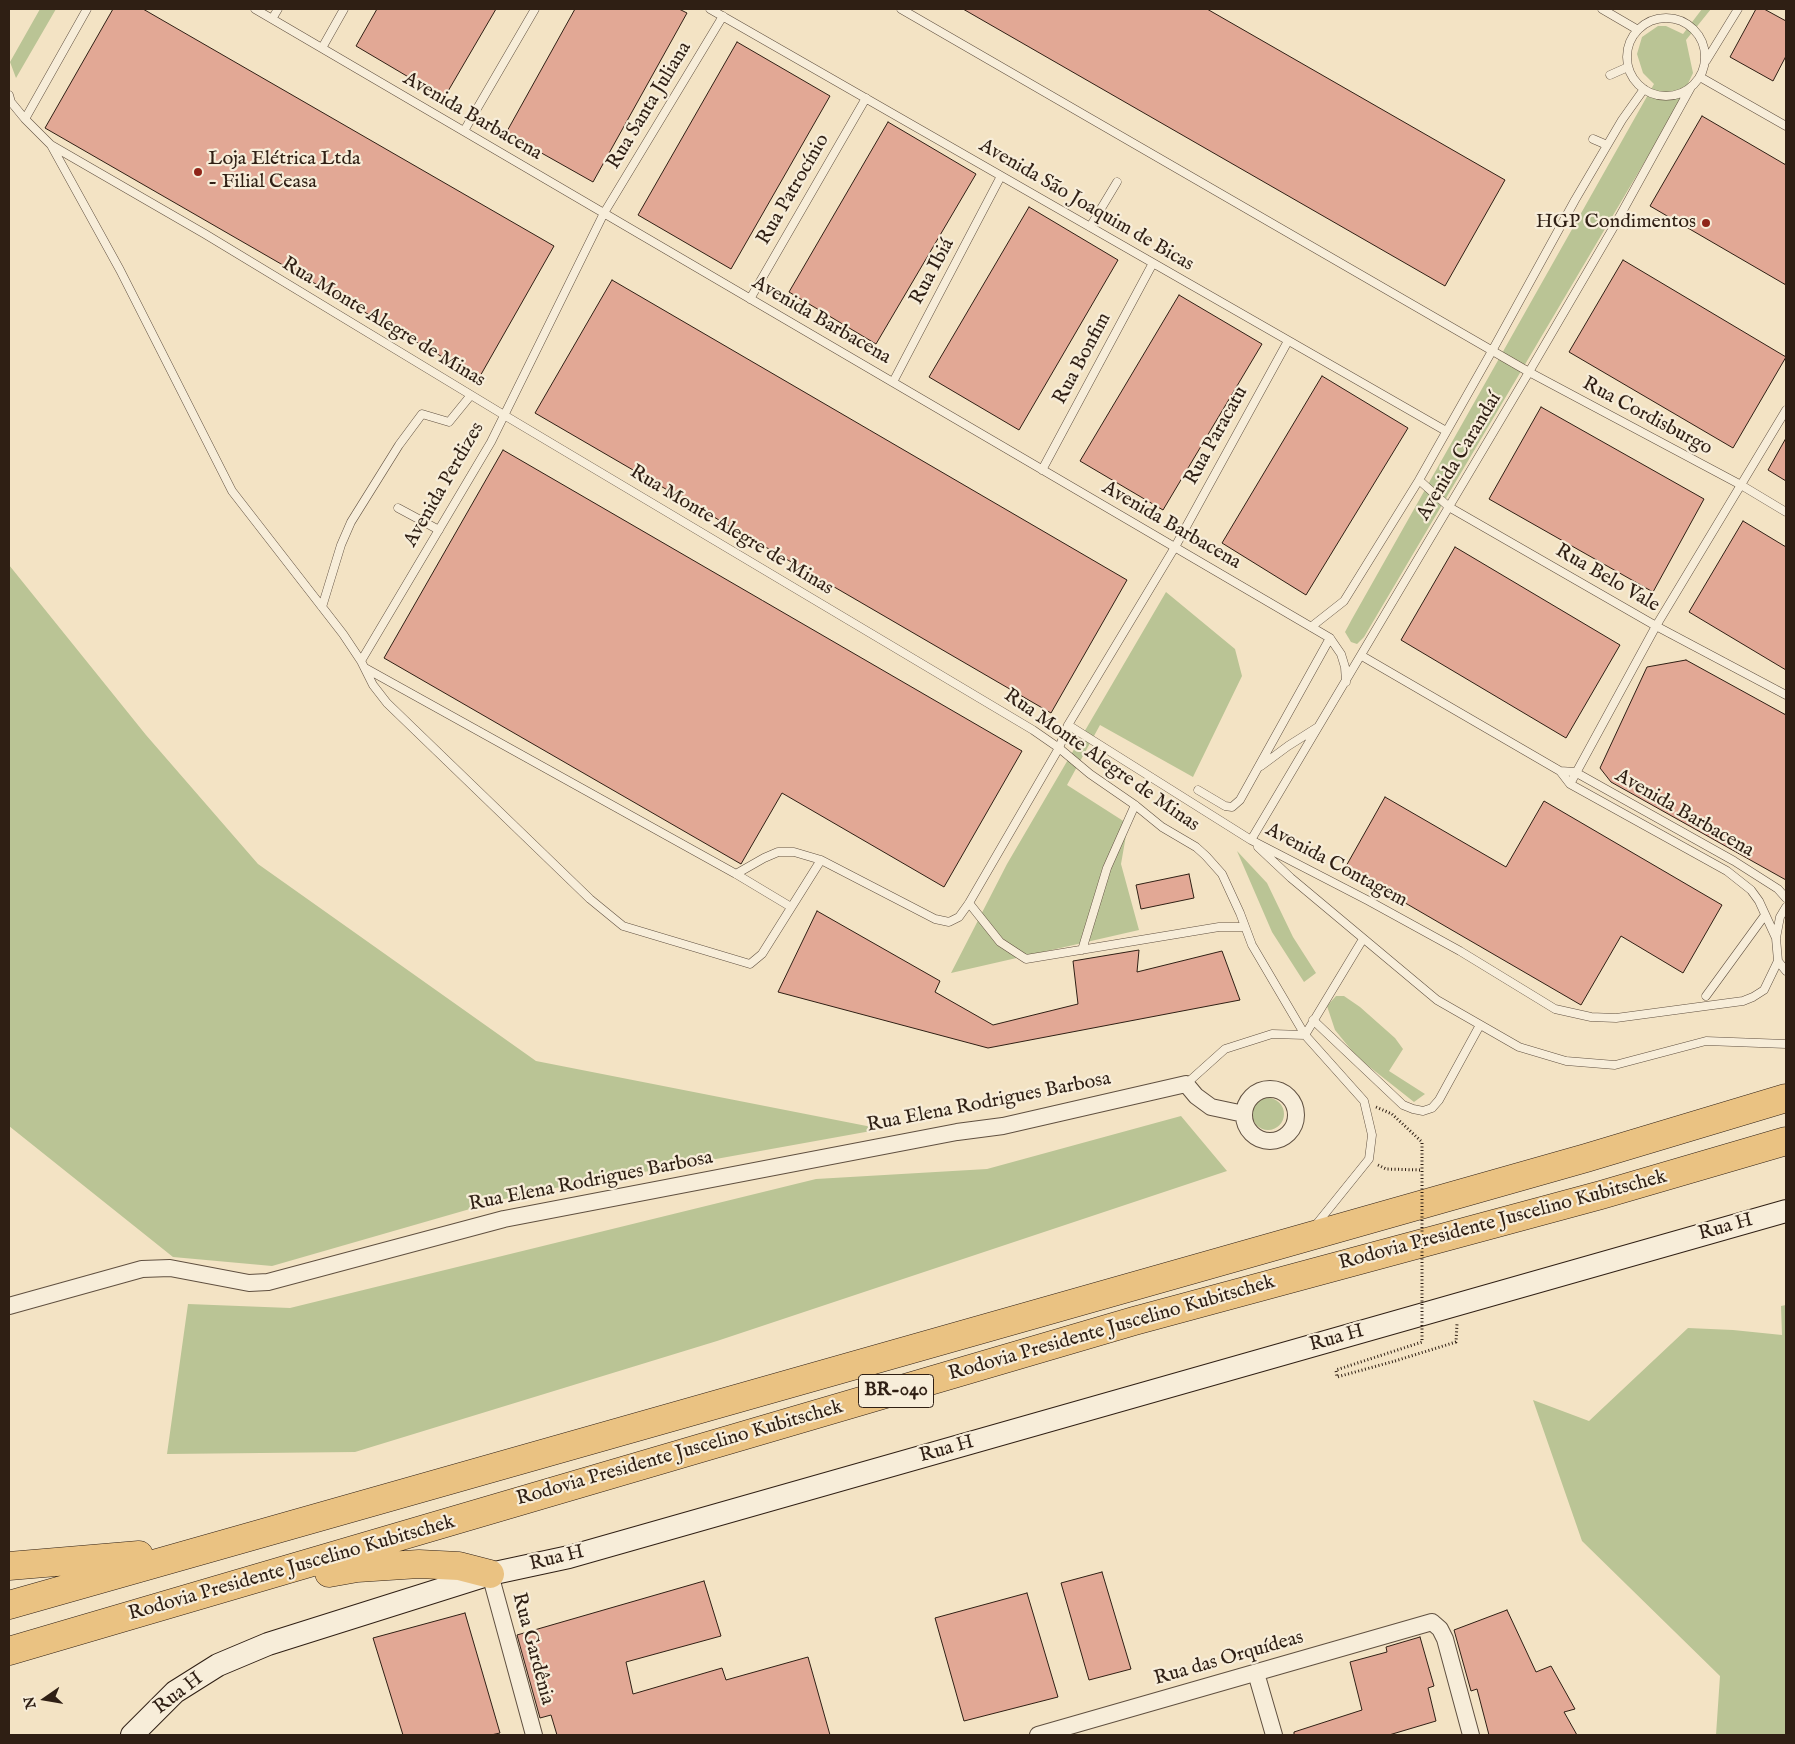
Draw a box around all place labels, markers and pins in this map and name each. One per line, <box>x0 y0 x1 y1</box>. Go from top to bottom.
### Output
place label: Loja Elétrica Ltda - Filial Ceasa <box>208 148 361 195</box>
marker: Loja Elétrica Ltda - Filial Ceasa <box>192 166 204 178</box>
place label: HGP Condimentos <box>1536 211 1696 235</box>
marker: HGP Condimentos <box>1700 217 1712 229</box>

